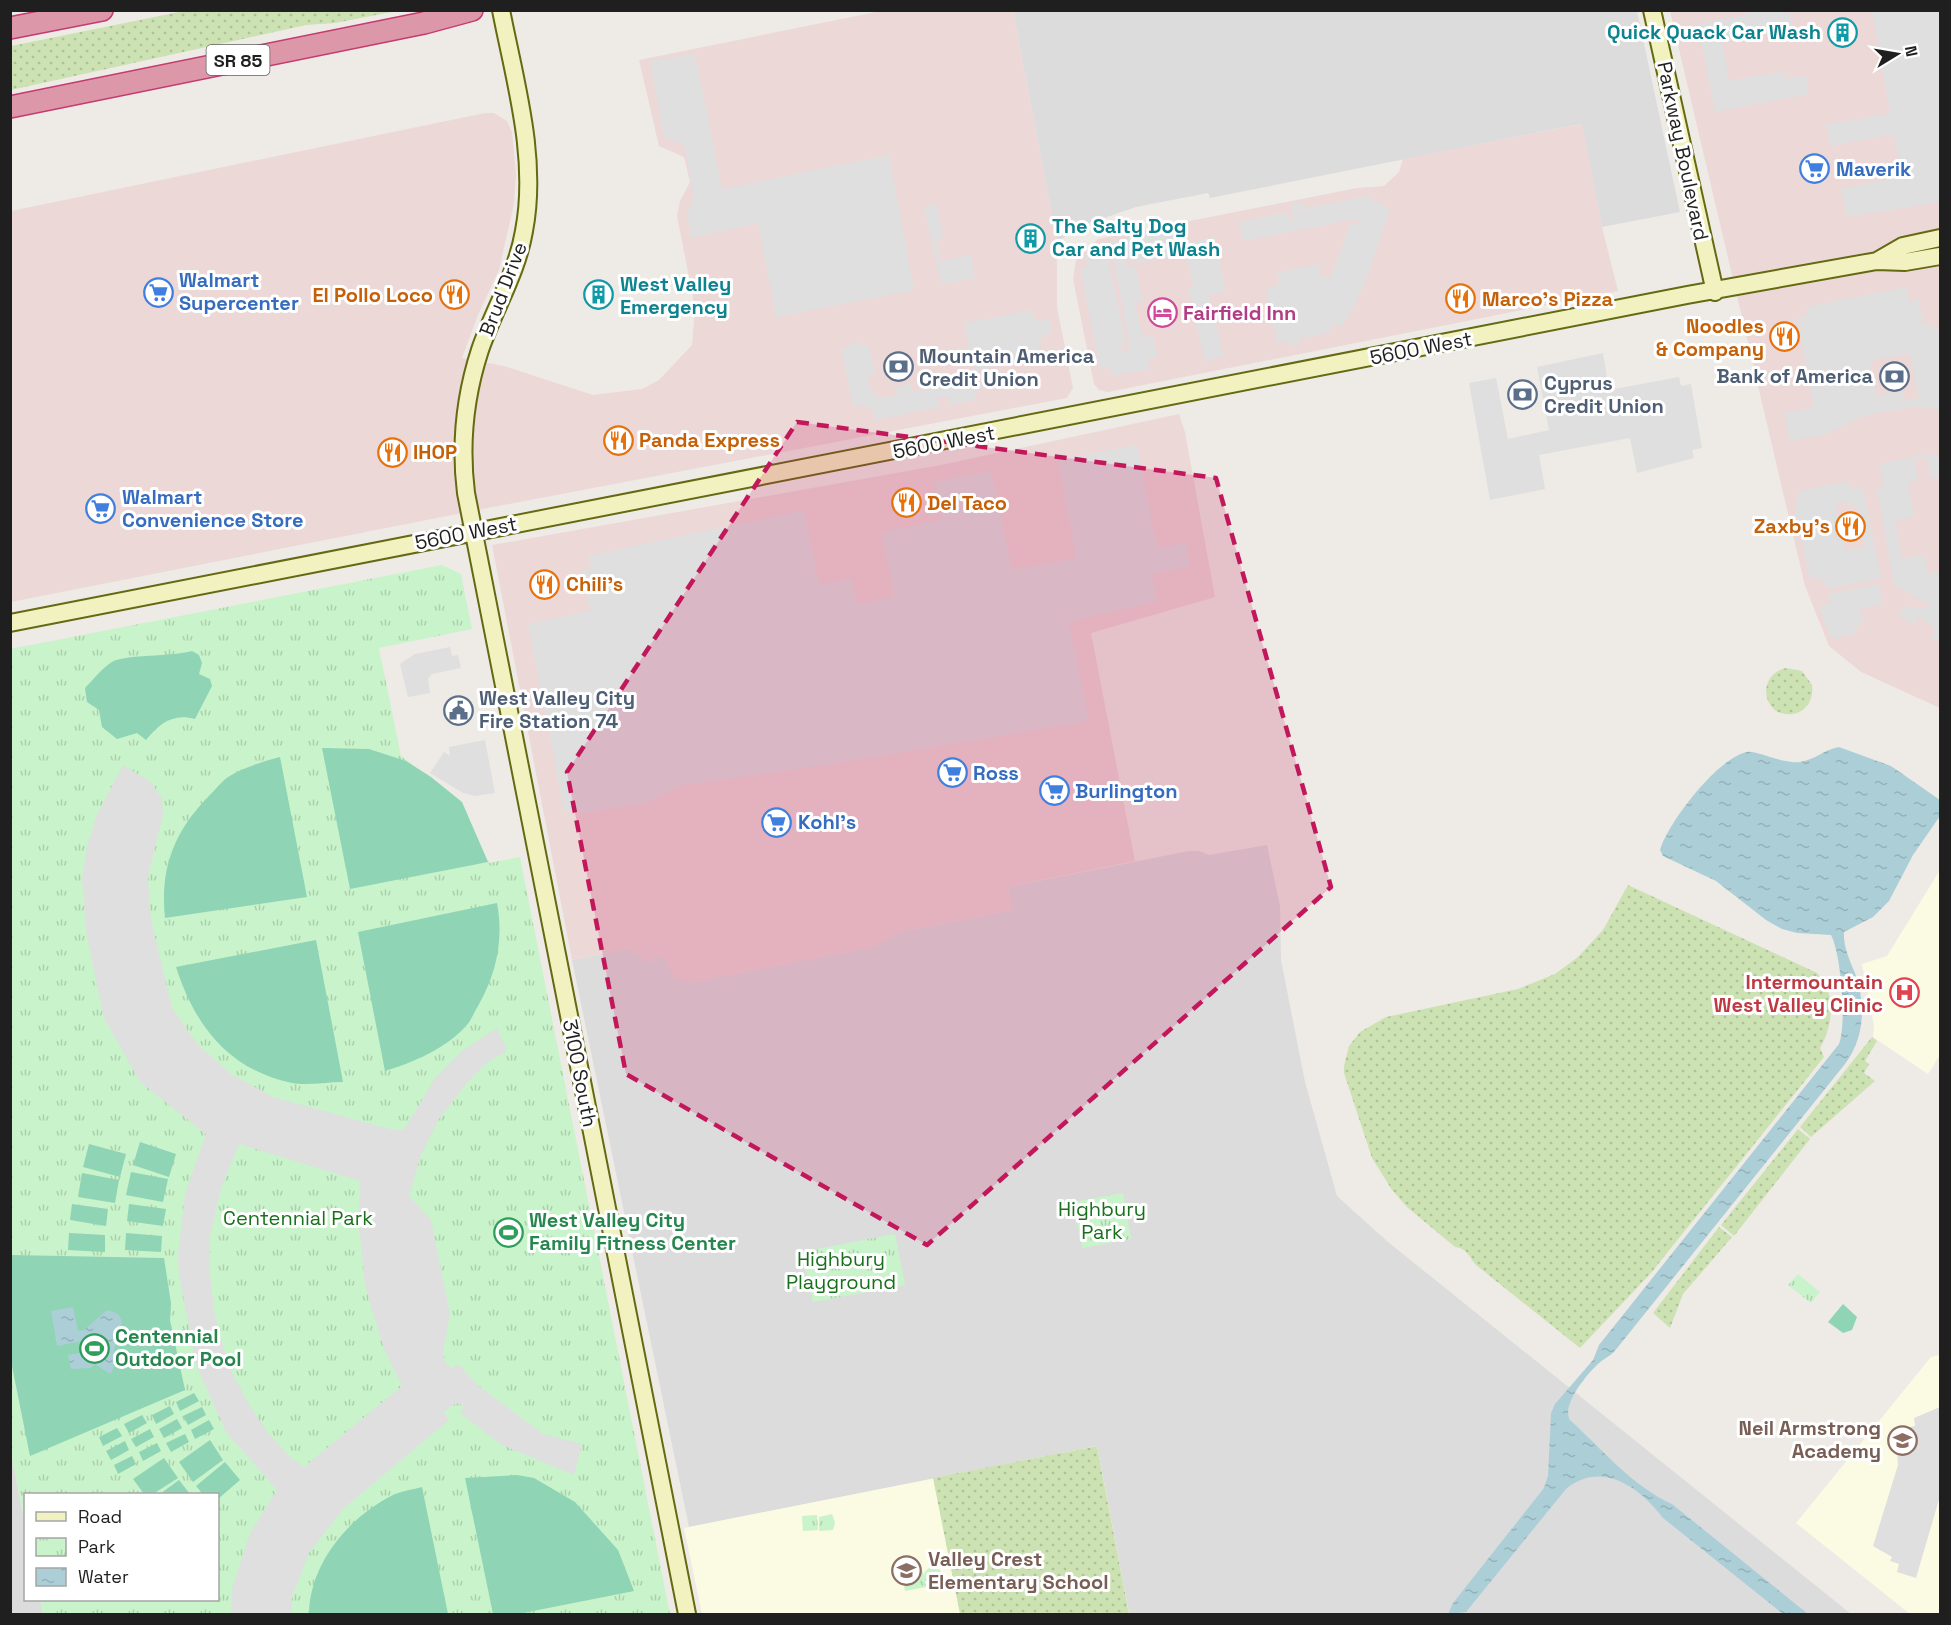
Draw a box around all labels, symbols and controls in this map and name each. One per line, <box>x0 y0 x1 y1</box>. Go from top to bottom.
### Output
building icon: Quick Quack Car Wash <box>1826 16 1858 48</box>
place label: Quick Quack Car Wash <box>1607 19 1821 45</box>
north arrow <box>1867 24 1927 84</box>
text: N <box>1900 44 1923 59</box>
road number: SR 85 <box>206 45 270 75</box>
street label: Parkway Boulevard <box>1651 59 1715 243</box>
supermarket icon: Maverik <box>1799 153 1831 185</box>
place label: Maverik <box>1836 156 1911 182</box>
place label: The Salty Dog Car and Pet Wash <box>1052 213 1220 262</box>
building icon: The Salty Dog Car and Pet Wash <box>1015 222 1047 254</box>
street label: Brud Drive <box>473 238 533 340</box>
place label: Walmart Supercenter <box>179 267 299 316</box>
place label: West Valley Emergency <box>620 271 731 320</box>
supermarket icon: Walmart Supercenter <box>142 276 174 308</box>
restaurant icon: El Pollo Loco <box>438 279 470 311</box>
building icon: West Valley Emergency <box>583 279 615 311</box>
place label: El Pollo Loco <box>312 282 433 308</box>
restaurant icon: Marco's Pizza <box>1445 283 1477 315</box>
place label: Marco's Pizza <box>1482 286 1614 312</box>
hotel icon: Fairfield Inn <box>1146 297 1178 329</box>
place label: Fairfield Inn <box>1183 300 1296 326</box>
place label: Noodles & Company <box>1656 313 1764 362</box>
restaurant icon: Noodles & Company <box>1769 321 1801 353</box>
street label: 5600 West <box>1368 325 1474 371</box>
place label: Mountain America Credit Union <box>919 343 1095 392</box>
bank icon: Mountain America Credit Union <box>882 351 914 383</box>
bank icon: Bank of America <box>1878 360 1910 392</box>
place label: Bank of America <box>1716 363 1873 389</box>
place label: Cyprus Credit Union <box>1544 370 1664 419</box>
bank icon: Cyprus Credit Union <box>1507 378 1539 410</box>
street label: 5600 West <box>891 419 997 465</box>
restaurant icon: Panda Express <box>602 424 634 456</box>
place label: Panda Express <box>639 427 780 453</box>
restaurant icon: IHOP <box>376 436 408 468</box>
place label: IHOP <box>413 439 457 465</box>
place label: Walmart Convenience Store <box>122 484 303 533</box>
restaurant icon: Del Taco <box>890 487 922 519</box>
place label: Del Taco <box>927 490 1007 516</box>
supermarket icon: Walmart Convenience Store <box>85 493 117 525</box>
street label: 5600 West <box>413 510 519 556</box>
restaurant icon: Zaxby's <box>1835 510 1867 542</box>
place label: Zaxby's <box>1754 513 1830 539</box>
restaurant icon: Chili's <box>529 568 561 600</box>
place label: Chili's <box>566 571 623 597</box>
place label: West Valley City Fire Station 74 <box>479 685 635 734</box>
public building icon: West Valley City Fire Station 74 <box>442 694 474 726</box>
supermarket icon: Ross <box>936 757 968 789</box>
place label: Ross <box>973 760 1019 786</box>
supermarket icon: Burlington <box>1038 775 1070 807</box>
place label: Burlington <box>1075 778 1178 804</box>
supermarket icon: Kohl's <box>761 806 793 838</box>
place label: Kohl's <box>798 809 856 835</box>
place label: Intermountain West Valley Clinic <box>1714 969 1883 1018</box>
hospital icon: Intermountain West Valley Clinic <box>1888 977 1920 1009</box>
street label: 3100 South <box>557 1017 603 1129</box>
park label: Highbury Park <box>1058 1196 1146 1245</box>
park label: Centennial Park <box>223 1205 373 1231</box>
place label: West Valley City Family Fitness Center <box>529 1207 736 1256</box>
sports icon: West Valley City Family Fitness Center <box>492 1216 524 1248</box>
park label: Highbury Playground <box>786 1246 896 1295</box>
place label: Centennial Outdoor Pool <box>115 1323 241 1372</box>
sports icon: Centennial Outdoor Pool <box>78 1332 110 1364</box>
place label: Neil Armstrong Academy <box>1739 1415 1881 1464</box>
school or university icon: Neil Armstrong Academy <box>1886 1424 1918 1456</box>
legend <box>24 1493 219 1601</box>
text: Road <box>78 1505 122 1528</box>
text: Park <box>78 1535 116 1558</box>
place label: Valley Crest Elementary School <box>928 1546 1109 1595</box>
school or university icon: Valley Crest Elementary School <box>891 1555 923 1587</box>
text: Water <box>78 1565 129 1588</box>

